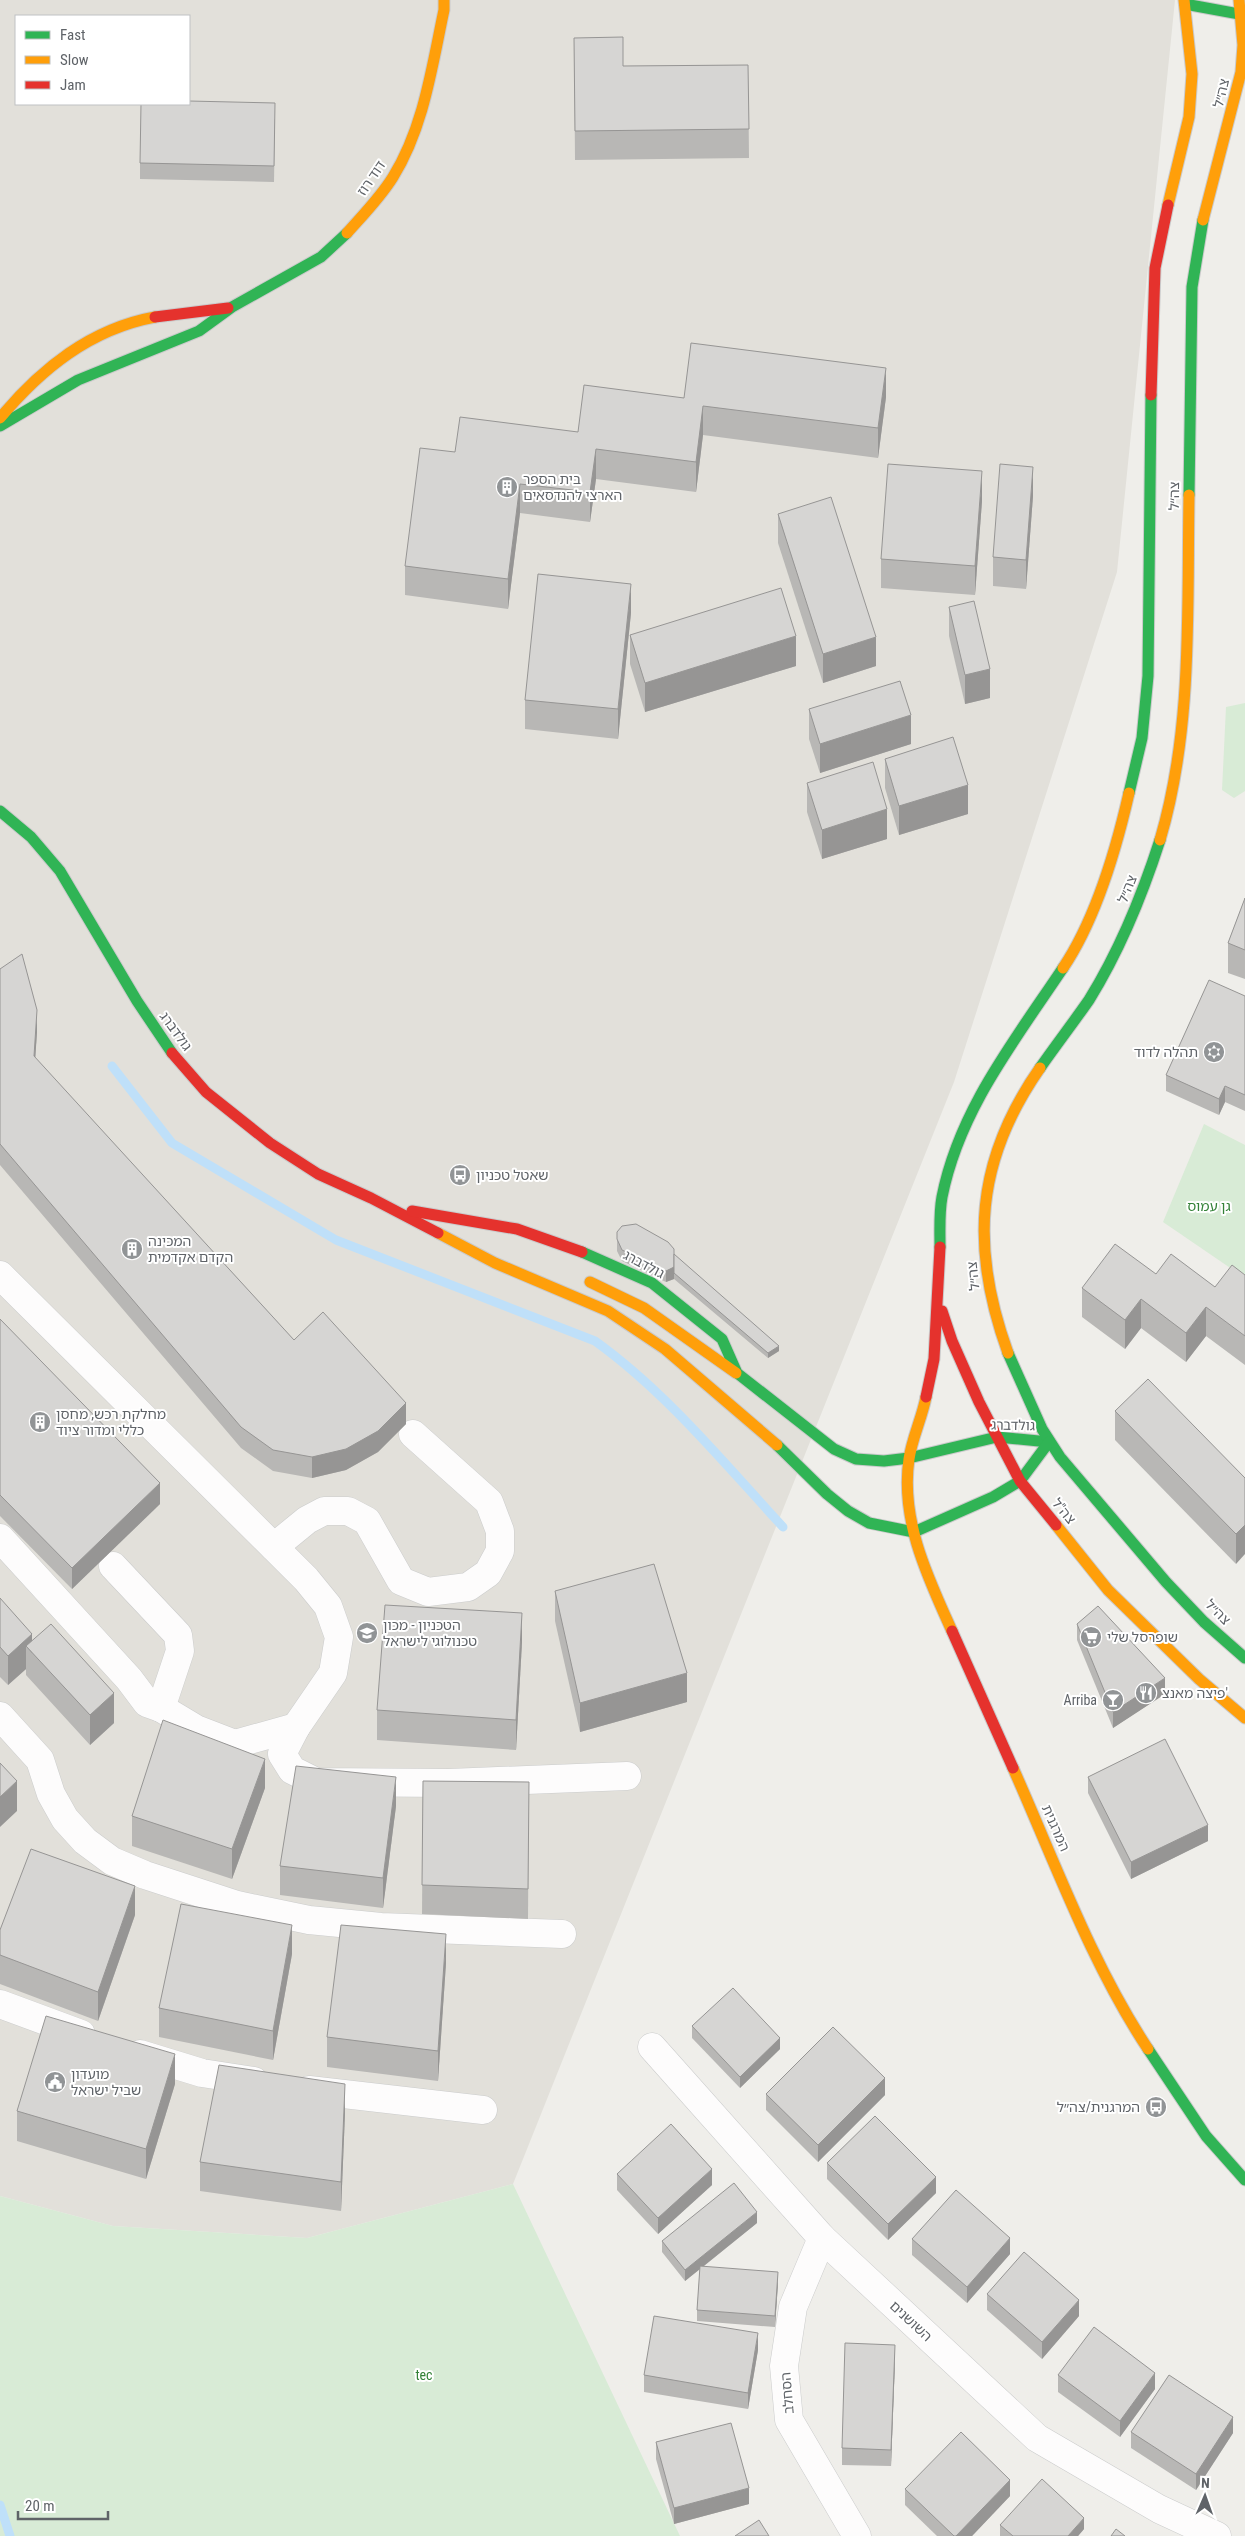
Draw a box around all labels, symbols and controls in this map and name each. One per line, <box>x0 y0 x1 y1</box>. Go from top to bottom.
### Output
legend <box>15 15 190 105</box>
text: Fast <box>60 26 85 44</box>
text: Slow <box>60 51 89 69</box>
text: Jam <box>60 76 86 94</box>
street label: צה״ל <box>1210 77 1232 109</box>
street label: דוד רוז <box>354 157 389 199</box>
place label: בית הספר הארצי להנדסאים <box>523 471 622 503</box>
building icon: בית הספר הארצי להנדסאים <box>495 475 519 499</box>
street label: צה״ל <box>1166 481 1182 511</box>
street label: צה״ל <box>1114 872 1140 905</box>
street label: גולדברג <box>157 1008 195 1054</box>
synagogue icon: תהלה לדוד <box>1202 1040 1226 1064</box>
place label: תהלה לדוד <box>1134 1044 1198 1060</box>
bus stop icon: שאטל טכניון <box>448 1163 472 1187</box>
place label: שאטל טכניון <box>476 1167 549 1183</box>
park label: גן עמוס <box>1187 1198 1231 1214</box>
place label: המכינה הקדם אקדמית <box>148 1233 233 1265</box>
building icon: המכינה הקדם אקדמית <box>120 1237 144 1261</box>
street label: גולדברג <box>621 1247 667 1281</box>
street label: צה״ל <box>964 1261 982 1291</box>
place label: מחלקת רכש, מחסן כללי ומדור ציוד <box>56 1406 166 1438</box>
building icon: מחלקת רכש, מחסן כללי ומדור ציוד <box>28 1410 52 1434</box>
street label: גולדברג <box>991 1417 1035 1433</box>
street label: צה"ל <box>1049 1495 1079 1527</box>
street label: צה״ל <box>1202 1596 1234 1628</box>
place label: הטכניון - מכון טכנולוגי לישראל <box>383 1617 477 1649</box>
school or university icon: הטכניון - מכון טכנולוגי לישראל <box>355 1621 379 1645</box>
supermarket icon: שופרסל שלי <box>1079 1625 1103 1649</box>
place label: שופרסל שלי <box>1107 1629 1178 1645</box>
restaurant icon: פיצה מאנצ' <box>1134 1681 1158 1705</box>
place label: פיצה מאנצ' <box>1162 1685 1228 1701</box>
bar icon: Arriba <box>1101 1688 1125 1712</box>
place label: Arriba <box>1064 1692 1097 1708</box>
street label: המרגנית <box>1039 1802 1073 1854</box>
place label: מועדון שביל ישראל <box>71 2066 141 2098</box>
public building icon: מועדון שביל ישראל <box>43 2070 67 2094</box>
bus stop icon: המרגנית/צה״ל <box>1144 2095 1168 2119</box>
place label: המרגנית/צה״ל <box>1057 2099 1140 2115</box>
street label: השושנים <box>887 2297 935 2345</box>
park label: tec <box>415 2367 433 2383</box>
street label: הסחלב <box>777 2371 797 2415</box>
north arrow <box>1180 2471 1230 2521</box>
text: N <box>1201 2475 1210 2491</box>
scale bar <box>18 2488 108 2520</box>
text: 20 m <box>25 2497 55 2515</box>

